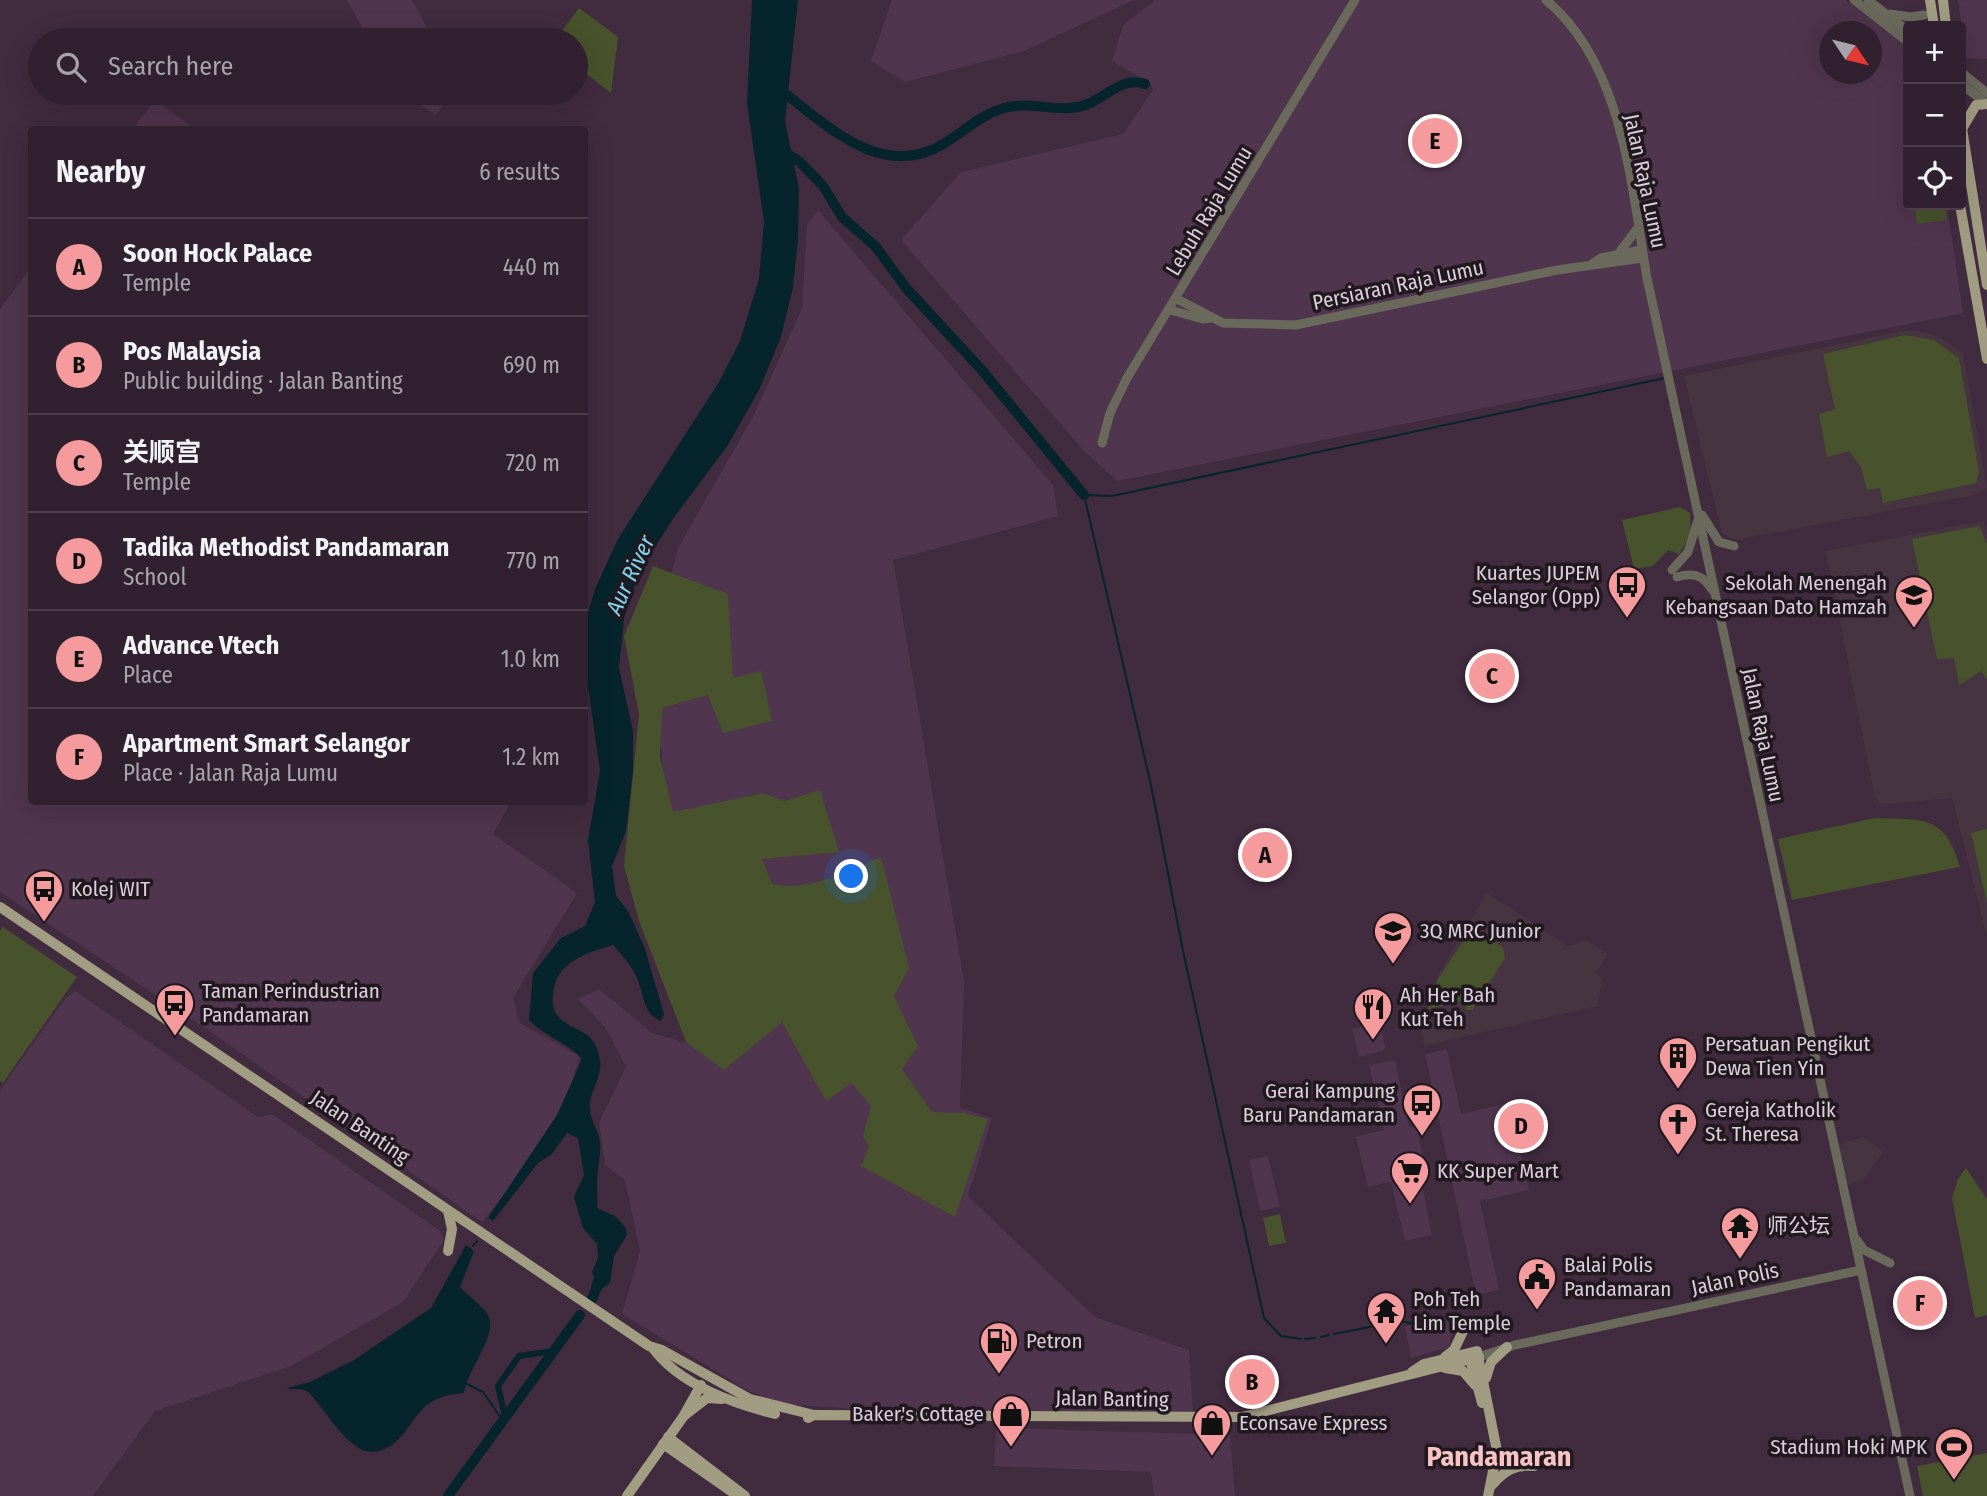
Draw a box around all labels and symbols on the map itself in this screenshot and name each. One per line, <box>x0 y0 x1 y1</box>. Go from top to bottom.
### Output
north arrow <box>1819 21 1882 84</box>
street label: Jalan Raja Lumu <box>1618 112 1672 250</box>
pin: E <box>1412 115 1458 167</box>
street label: Lebuh Raja Lumu <box>1160 142 1258 280</box>
street label: Persiaran Raja Lumu <box>1310 254 1486 316</box>
water label: Aur River <box>599 530 661 620</box>
place label: Kuartes JUPEM Selangor (Opp) <box>1472 560 1600 610</box>
bus stop icon: Kuartes JUPEM Selangor (Opp) <box>1606 564 1648 619</box>
place label: Sekolah Menengah Kebangsaan Dato Hamzah <box>1665 570 1887 620</box>
school or university icon: Sekolah Menengah Kebangsaan Dato Hamzah <box>1893 574 1935 629</box>
pin: C <box>1469 650 1515 702</box>
street label: Jalan Raja Lumu <box>1736 666 1790 804</box>
pin: A <box>1242 829 1288 881</box>
your location <box>834 859 868 893</box>
bus stop icon: Kolej WIT <box>23 868 65 923</box>
place label: Kolej WIT <box>71 876 150 902</box>
school or university icon: 3Q MRC Junior <box>1372 910 1414 965</box>
place label: 3Q MRC Junior <box>1420 918 1542 944</box>
place label: Taman Perindustrian Pandamaran <box>202 978 380 1028</box>
bus stop icon: Taman Perindustrian Pandamaran <box>154 982 196 1037</box>
place label: Ah Her Bah Kut Teh <box>1400 982 1495 1032</box>
restaurant icon: Ah Her Bah Kut Teh <box>1352 986 1394 1041</box>
place label: Persatuan Pengikut Dewa Tien Yin <box>1705 1031 1871 1081</box>
building icon: Persatuan Pengikut Dewa Tien Yin <box>1657 1035 1699 1090</box>
place label: Gerai Kampung Baru Pandamaran <box>1243 1078 1395 1128</box>
bus stop icon: Gerai Kampung Baru Pandamaran <box>1401 1082 1443 1137</box>
street label: Jalan Banting <box>306 1084 414 1170</box>
place label: Gereja Katholik St. Theresa <box>1705 1097 1836 1147</box>
pin: D <box>1498 1100 1544 1152</box>
church icon: Gereja Katholik St. Theresa <box>1657 1101 1699 1156</box>
supermarket icon: KK Super Mart <box>1389 1150 1431 1205</box>
place label: KK Super Mart <box>1437 1158 1559 1184</box>
temple icon: 师公坛 <box>1719 1205 1761 1260</box>
place label: 师公坛 <box>1767 1213 1830 1239</box>
place label: Balai Polis Pandamaran <box>1564 1252 1671 1302</box>
public building icon: Balai Polis Pandamaran <box>1516 1256 1558 1311</box>
street label: Jalan Polis <box>1689 1257 1781 1301</box>
pin: F <box>1897 1277 1943 1329</box>
place label: Poh Teh Lim Temple <box>1413 1286 1511 1336</box>
temple icon: Poh Teh Lim Temple <box>1365 1290 1407 1345</box>
fuel station icon: Petron <box>978 1320 1020 1375</box>
place label: Petron <box>1026 1328 1082 1354</box>
pin: B <box>1229 1356 1275 1408</box>
street label: Jalan Banting <box>1055 1385 1169 1413</box>
shop icon: Baker's Cottage <box>990 1393 1032 1448</box>
place label: Baker's Cottage <box>852 1401 984 1427</box>
shop icon: Econsave Express <box>1191 1402 1233 1457</box>
place label: Econsave Express <box>1239 1410 1388 1436</box>
sports icon: Stadium Hoki MPK <box>1933 1426 1975 1481</box>
place label: Stadium Hoki MPK <box>1770 1434 1928 1460</box>
district label: Pandamaran <box>1427 1440 1572 1473</box>

